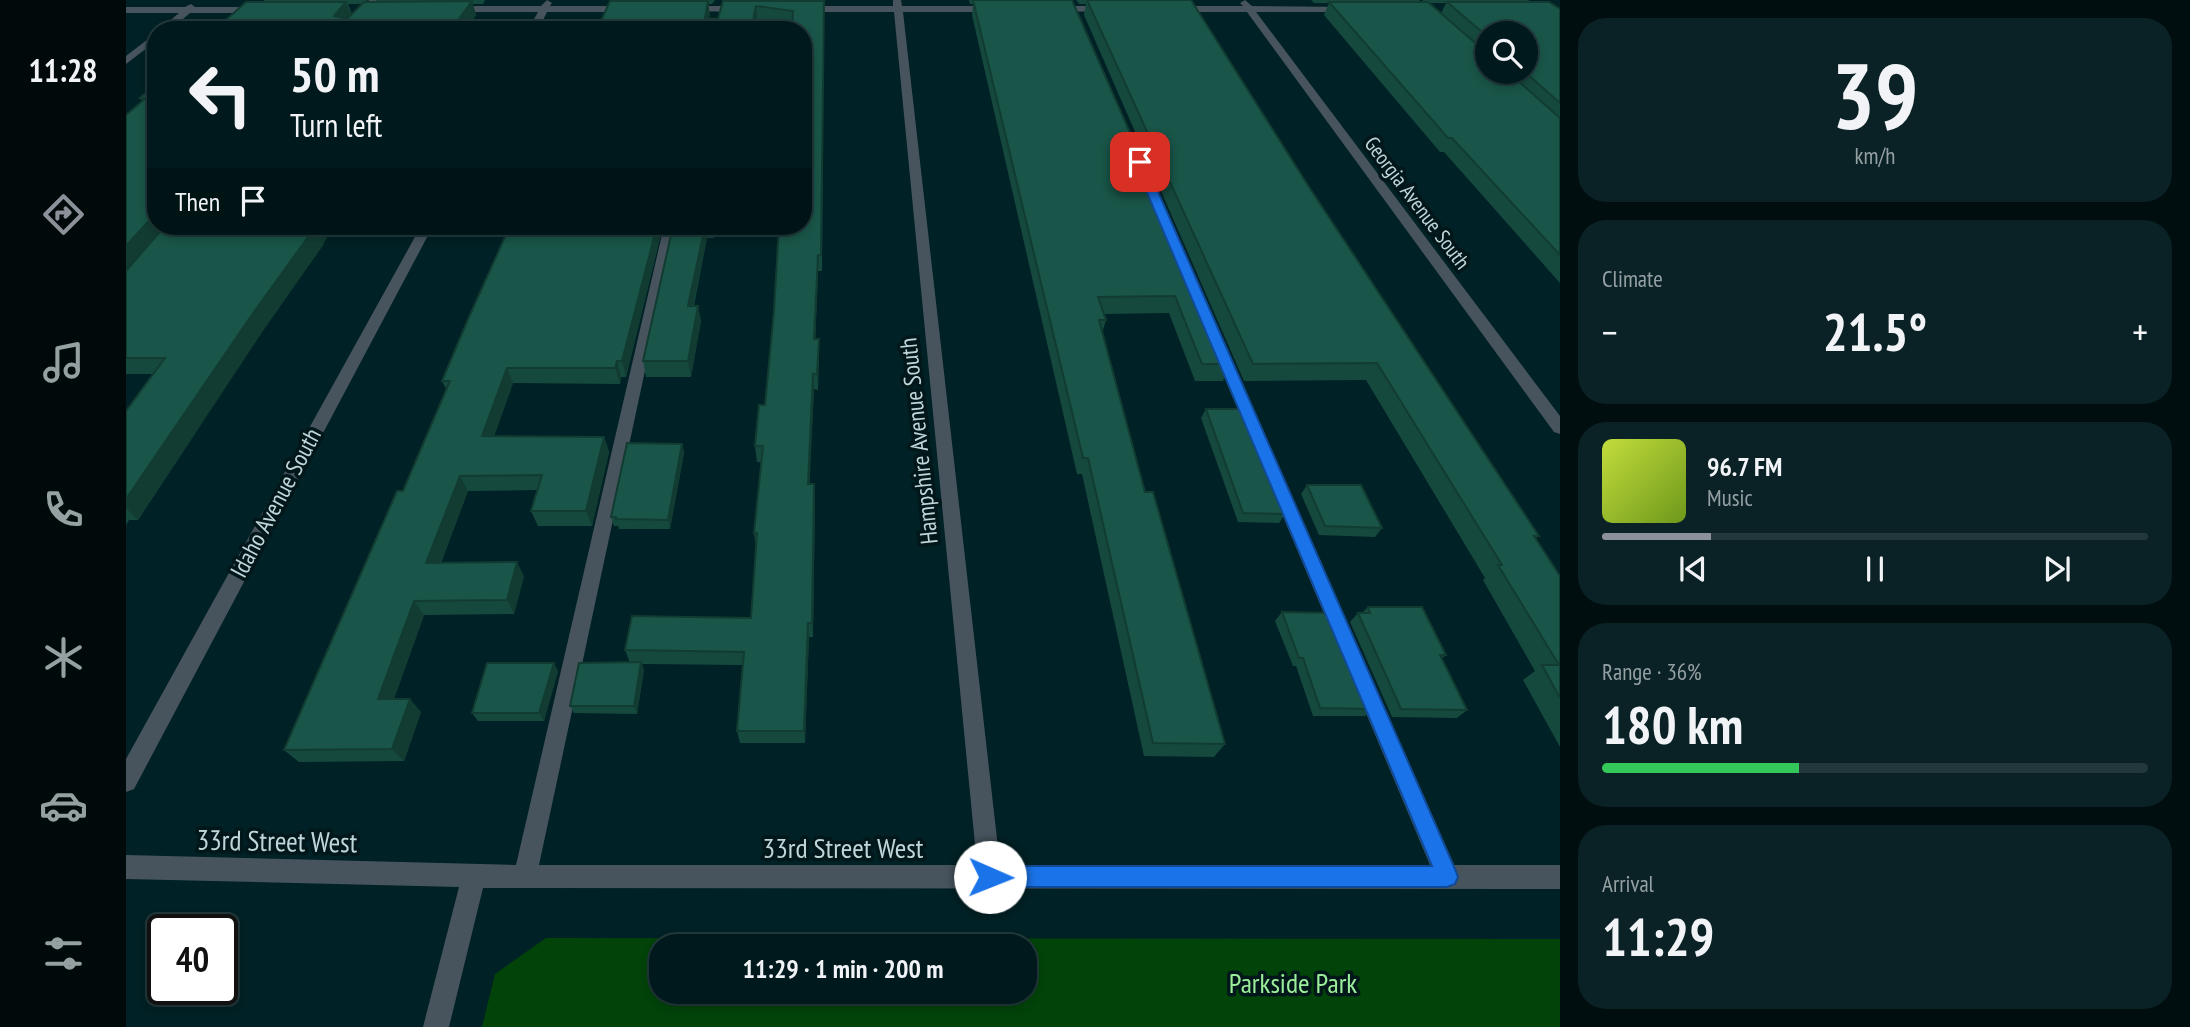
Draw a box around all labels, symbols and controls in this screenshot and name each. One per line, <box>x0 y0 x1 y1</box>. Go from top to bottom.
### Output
map controls <box>1475 21 1538 84</box>
button: search <box>1475 21 1538 84</box>
text: 39 <box>1832 36 1919 154</box>
text: 50 m <box>290 42 379 106</box>
text: 11:28 <box>28 49 98 91</box>
icon: left <box>175 49 266 140</box>
text: Turn left <box>290 104 382 146</box>
street label: Georgia Avenue South <box>1359 131 1476 274</box>
pin <box>1110 132 1170 192</box>
text: km/h <box>1855 141 1895 170</box>
icon: arrive <box>1121 143 1159 181</box>
icon: arrive <box>234 182 272 220</box>
text: Then <box>175 185 220 218</box>
icon: directions <box>39 190 88 239</box>
text: Climate <box>1602 264 1663 293</box>
text: 21.5° <box>1823 298 1927 365</box>
text: − <box>1602 307 1618 356</box>
text: + <box>2132 307 2148 356</box>
street label: Hampshire Avenue South <box>892 336 945 546</box>
icon: music <box>39 338 88 387</box>
street label: Idaho Avenue South <box>223 423 328 583</box>
text: 96.7 FM <box>1707 450 1782 483</box>
text: Music <box>1707 483 1753 512</box>
icon: phone <box>39 485 88 534</box>
icon: previous <box>1674 550 1712 588</box>
icon: pause <box>1856 550 1894 588</box>
icon: next <box>2038 550 2076 588</box>
icon: climate <box>39 633 88 682</box>
text: Range · 36% <box>1602 657 1702 686</box>
text: 180 km <box>1602 691 1743 758</box>
icon: car <box>39 781 88 830</box>
street label: 33rd Street West <box>196 821 358 860</box>
street label: 33rd Street West <box>763 829 924 866</box>
position arrow <box>953 840 1027 914</box>
text: Arrival <box>1602 869 1654 898</box>
text: 11:29 <box>1602 903 1714 970</box>
speed limit sign: 40 <box>147 914 238 1005</box>
icon: filters <box>39 929 88 978</box>
text: 11:29 · 1 min · 200 m <box>743 952 943 985</box>
park label: Parkside Park <box>1229 964 1357 1001</box>

